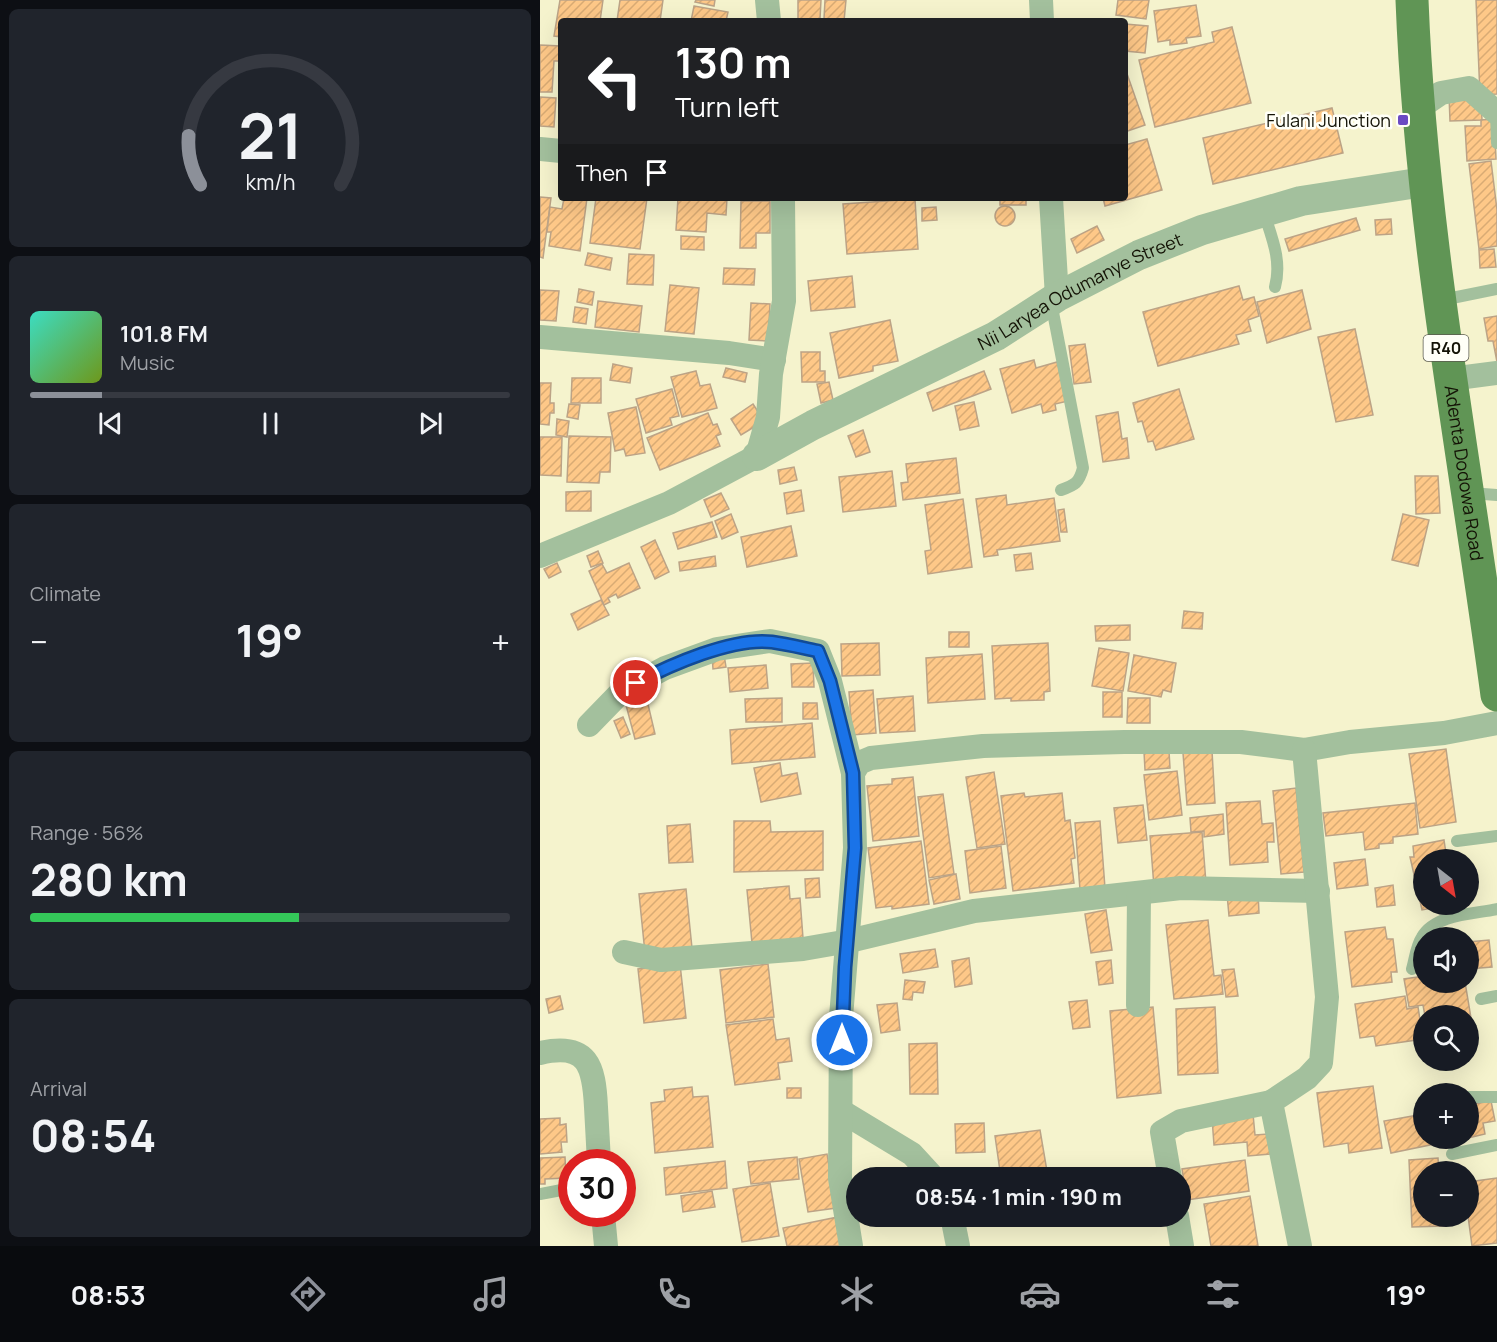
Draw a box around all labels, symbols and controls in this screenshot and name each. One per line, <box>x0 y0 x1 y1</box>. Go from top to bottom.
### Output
text: 130 m <box>675 33 792 91</box>
icon: left <box>576 42 654 120</box>
text: Turn left <box>675 88 779 125</box>
text: 21 <box>238 92 302 178</box>
place label: Fulani Junction <box>1266 108 1391 132</box>
marker: Fulani Junction <box>1396 113 1410 127</box>
icon: arrive <box>640 156 673 189</box>
text: Then <box>576 158 628 188</box>
text: km/h <box>245 168 295 197</box>
street label: Nii Laryea Odumanye Street <box>974 227 1186 355</box>
text: 101.8 FM <box>120 319 208 349</box>
road number: R40 <box>1424 335 1468 361</box>
text: Music <box>120 349 175 376</box>
street label: Adenta Dodowa Road <box>1440 383 1490 562</box>
icon: previous <box>94 407 127 440</box>
icon: pause <box>254 407 287 440</box>
icon: next <box>414 407 447 440</box>
text: Climate <box>30 580 101 607</box>
text: 19° <box>235 609 303 671</box>
text: − <box>30 619 48 664</box>
text: + <box>491 619 510 664</box>
pin <box>610 657 661 708</box>
icon: arrive <box>619 666 652 699</box>
text: Range · 56% <box>30 819 144 846</box>
text: 280 km <box>30 848 188 910</box>
north arrow <box>1413 849 1479 915</box>
map controls <box>1413 849 1479 1227</box>
button: sound <box>1413 927 1479 993</box>
button: search <box>1413 1005 1479 1071</box>
position arrow <box>810 1008 874 1072</box>
text: Arrival <box>30 1075 87 1102</box>
button: + <box>1413 1083 1479 1149</box>
text: 08:54 <box>30 1104 156 1166</box>
speed limit sign: 30 <box>558 1149 636 1227</box>
button: − <box>1413 1161 1479 1227</box>
text: 08:54 · 1 min · 190 m <box>915 1182 1122 1212</box>
icon: directions <box>287 1273 329 1315</box>
icon: music <box>470 1273 512 1315</box>
icon: phone <box>653 1273 695 1315</box>
icon: climate <box>836 1273 878 1315</box>
icon: car <box>1019 1273 1061 1315</box>
icon: filters <box>1202 1273 1244 1315</box>
text: 08:53 <box>71 1276 146 1313</box>
text: 19° <box>1386 1276 1426 1313</box>

